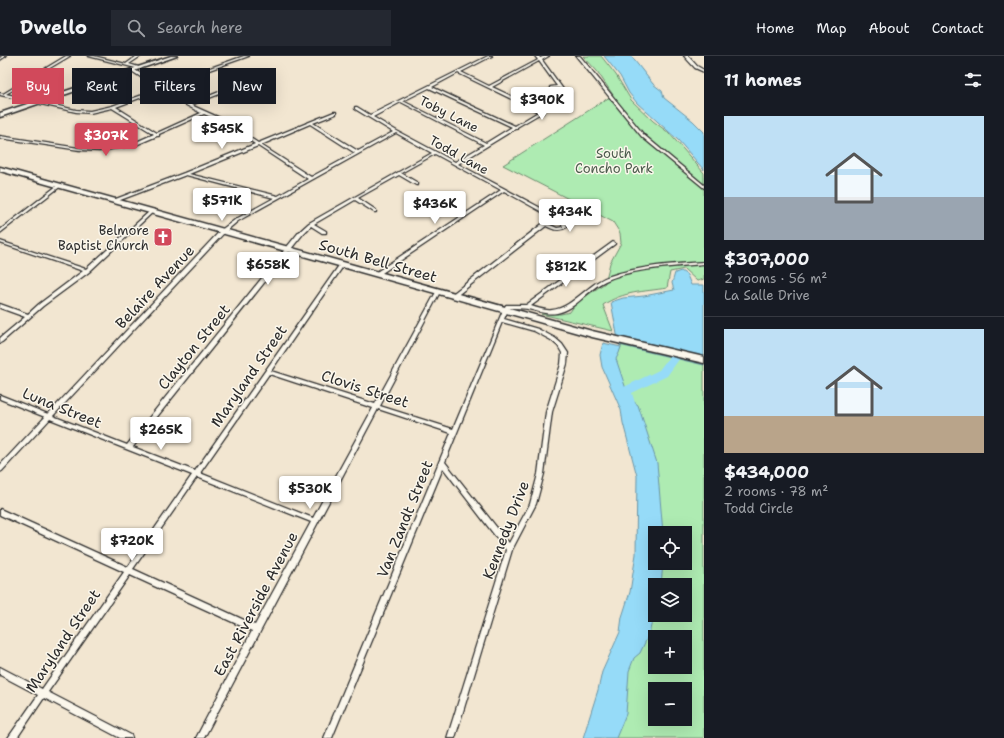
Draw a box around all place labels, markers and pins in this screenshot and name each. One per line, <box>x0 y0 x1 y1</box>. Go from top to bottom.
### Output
pin: $390K <box>514 87 570 121</box>
pin: $545K <box>194 116 250 150</box>
pin: $307K <box>78 123 134 157</box>
pin: $571K <box>194 188 250 222</box>
pin: $436K <box>407 191 463 225</box>
pin: $434K <box>542 199 598 233</box>
place label: Belmore Baptist Church <box>58 222 149 254</box>
church icon: Belmore Baptist Church <box>152 226 174 248</box>
pin: $658K <box>240 252 296 286</box>
pin: $812K <box>538 254 594 288</box>
pin: $265K <box>133 417 189 451</box>
pin: $530K <box>282 476 338 510</box>
pin: $720K <box>104 528 160 562</box>

